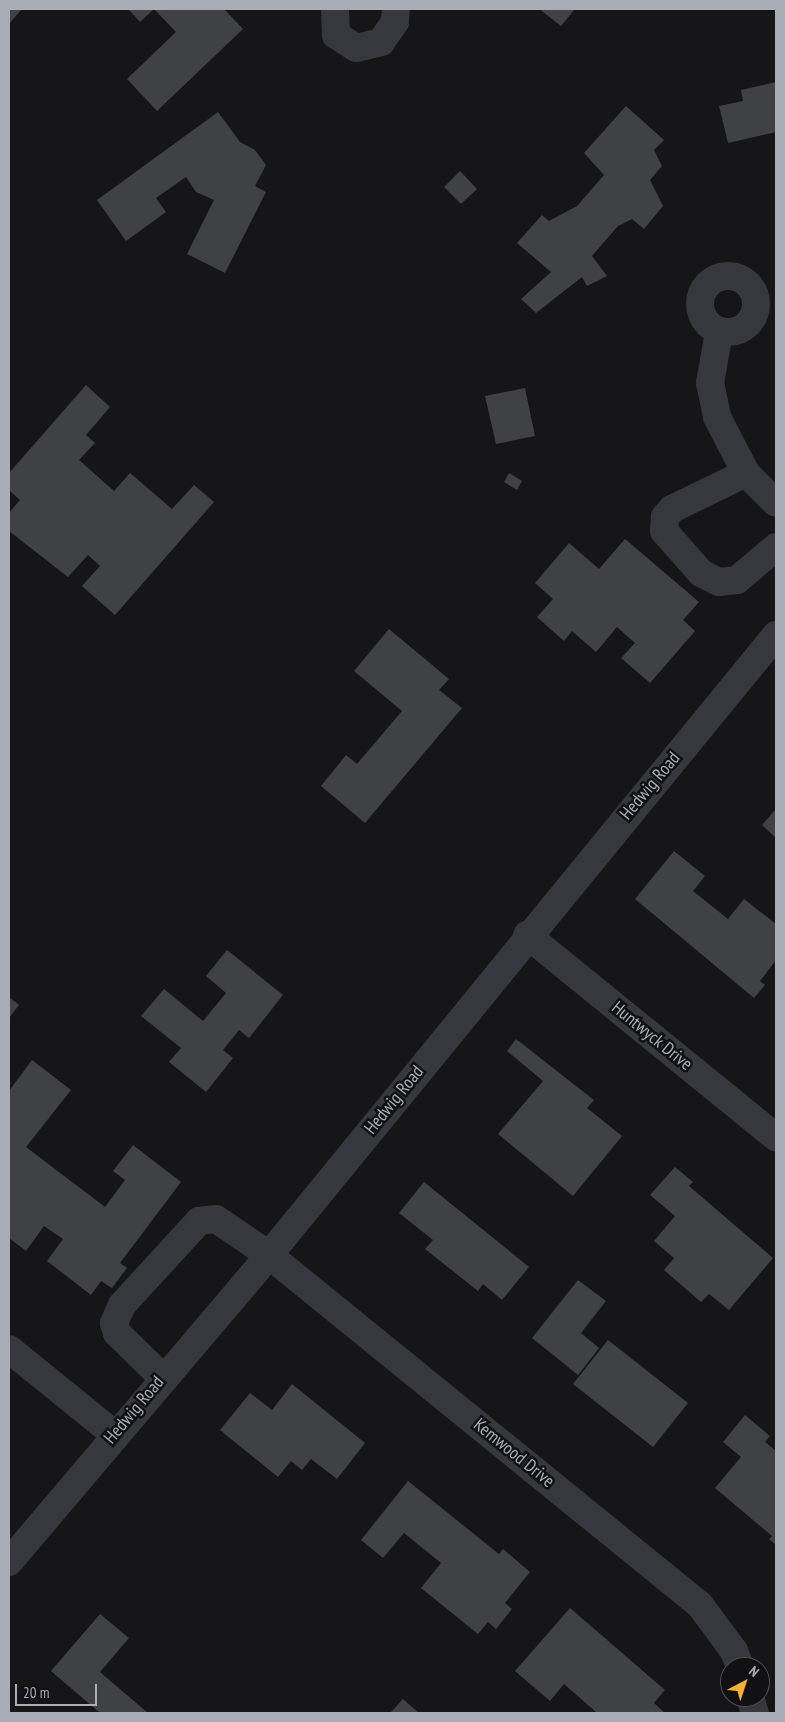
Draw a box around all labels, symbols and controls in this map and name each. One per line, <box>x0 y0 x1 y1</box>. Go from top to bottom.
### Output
street label: Hedwig Road <box>615 748 685 824</box>
street label: Huntwyck Drive <box>607 997 697 1075</box>
street label: Hedwig Road <box>360 1061 428 1139</box>
street label: Hedwig Road <box>99 1372 169 1448</box>
street label: Kemwood Drive <box>469 1414 559 1492</box>
north arrow <box>720 1657 770 1707</box>
text: N <box>745 1662 763 1681</box>
scale bar <box>18 1674 100 1706</box>
text: 20 m <box>23 1683 49 1702</box>

